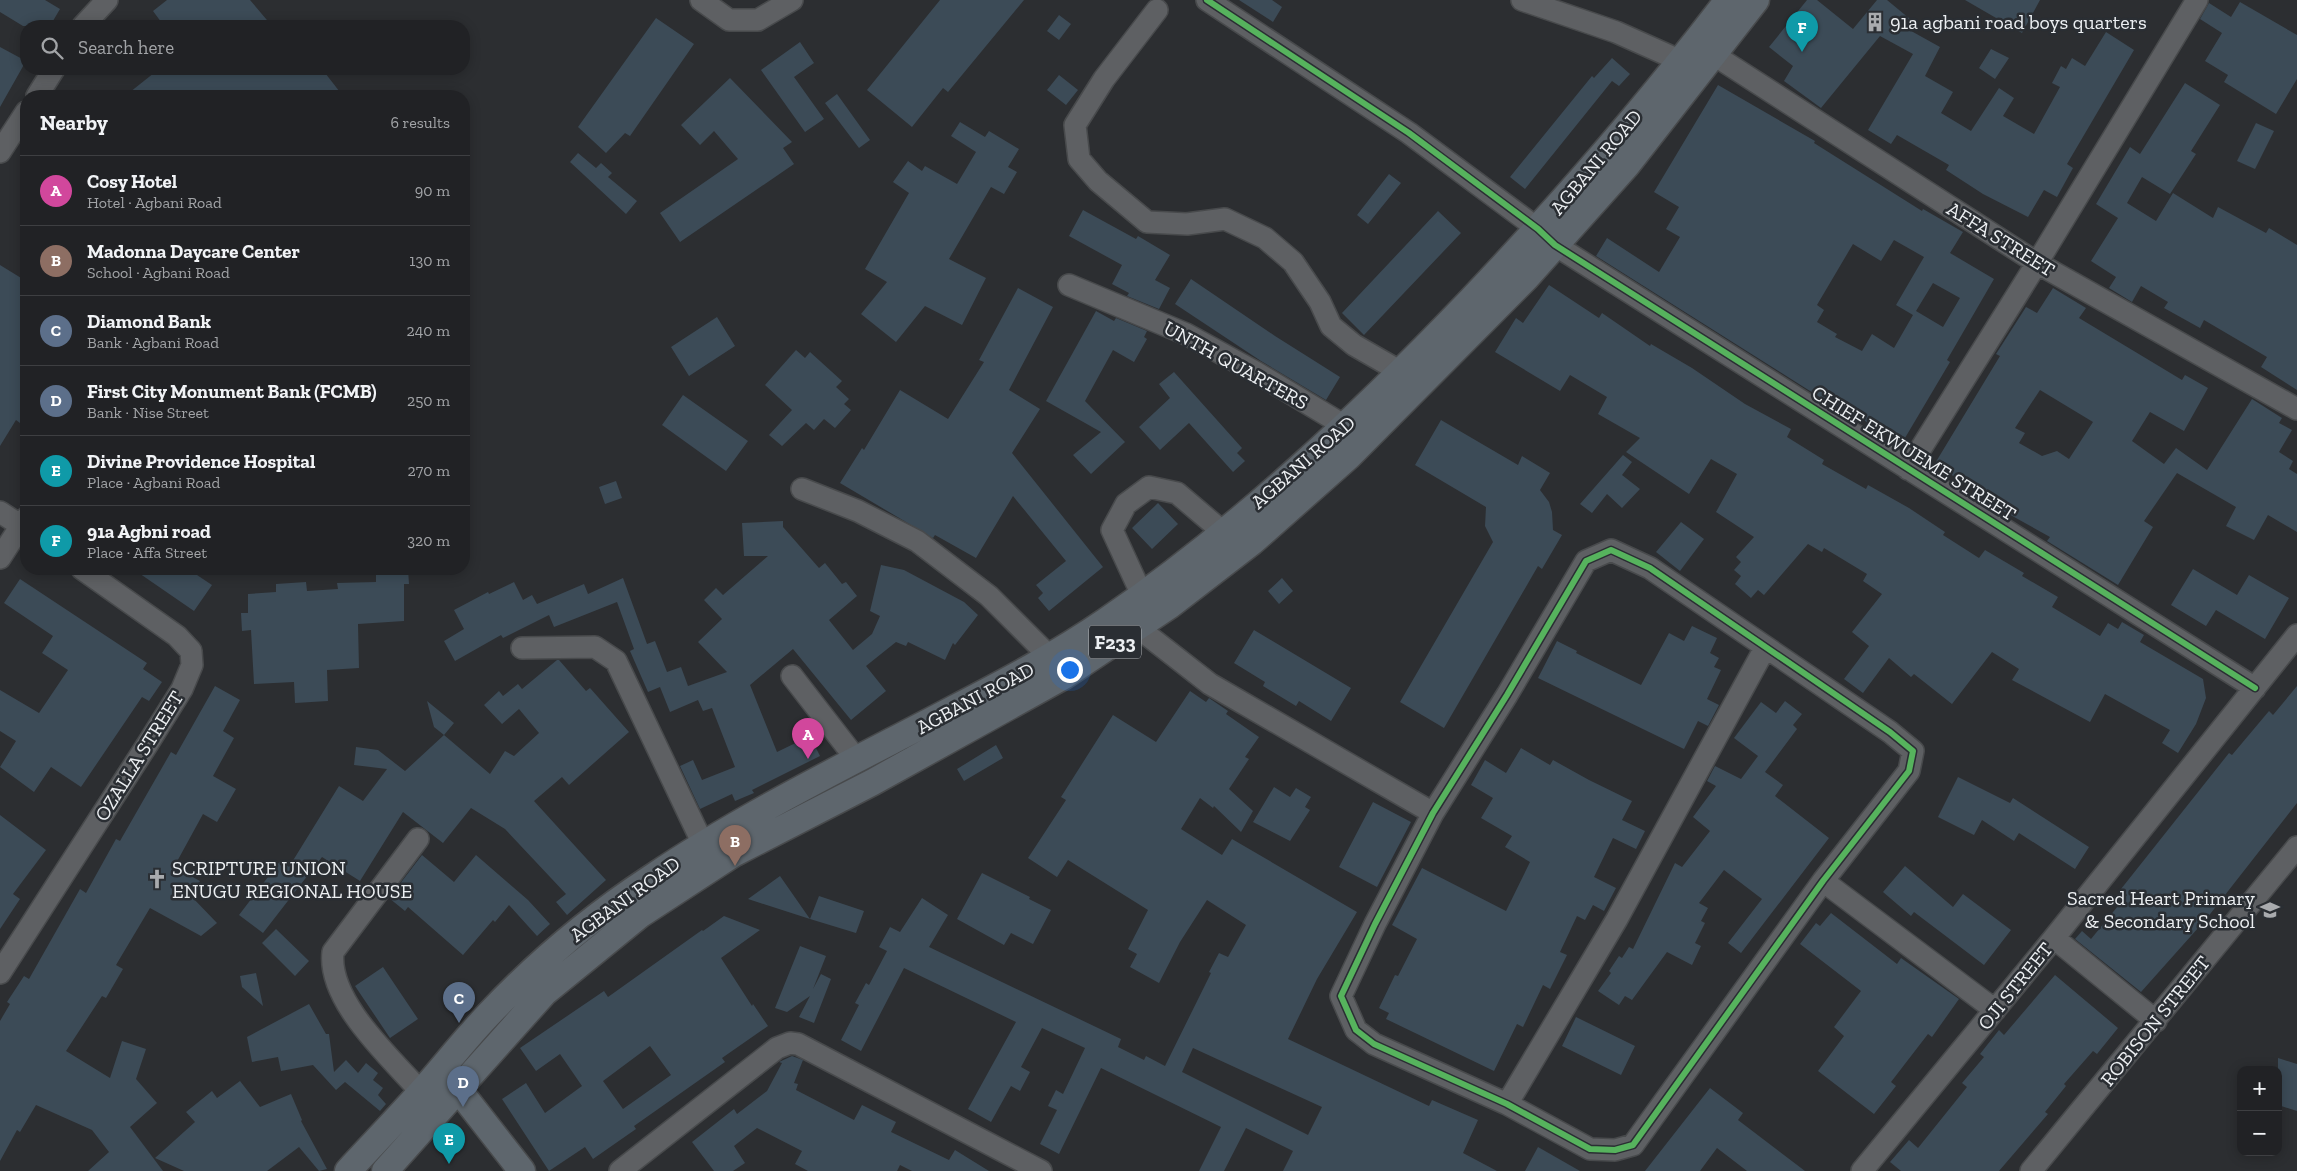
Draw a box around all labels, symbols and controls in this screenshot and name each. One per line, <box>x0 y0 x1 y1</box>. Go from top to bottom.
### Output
place label: 91a agbani road boys quarters <box>1890 10 2147 34</box>
pin: F <box>1786 11 1818 52</box>
building icon: 91a agbani road boys quarters <box>1864 11 1886 33</box>
search box <box>20 20 470 75</box>
icon: search <box>38 34 66 62</box>
text: Search here <box>78 36 174 59</box>
street label: AGBANI ROAD <box>1545 105 1647 219</box>
text: Nearby <box>40 110 108 135</box>
text: 6 results <box>390 113 450 132</box>
text: Cosy Hotel <box>87 170 177 193</box>
text: A <box>51 181 62 200</box>
text: 90 m <box>415 181 450 200</box>
text: Hotel · Agbani Road <box>87 193 222 212</box>
street label: AFFA STREET <box>1943 196 2059 282</box>
text: Madonna Daycare Center <box>87 240 300 263</box>
text: B <box>51 251 61 270</box>
text: 130 m <box>409 251 450 270</box>
text: School · Agbani Road <box>87 263 230 282</box>
text: Diamond Bank <box>87 310 211 333</box>
street label: UNTH QUARTERS <box>1160 315 1312 415</box>
text: C <box>51 321 61 340</box>
text: 240 m <box>406 321 450 340</box>
text: Bank · Agbani Road <box>87 333 219 352</box>
text: First City Monument Bank (FCMB) <box>87 380 377 403</box>
street label: CHIEF EKWUEME STREET <box>1807 380 2021 526</box>
text: D <box>50 391 62 410</box>
text: 250 m <box>407 391 450 410</box>
text: Bank · Nise Street <box>87 403 209 422</box>
street label: AGBANI ROAD <box>1246 410 1360 514</box>
text: Divine Providence Hospital <box>87 450 315 473</box>
text: E <box>51 461 61 480</box>
text: 270 m <box>408 461 450 480</box>
text: Place · Agbani Road <box>87 473 220 492</box>
text: 91a Agbni road <box>87 520 211 543</box>
text: F <box>51 531 61 550</box>
text: 320 m <box>407 531 450 550</box>
text: Place · Affa Street <box>87 543 207 562</box>
road number: F233 <box>1089 626 1141 659</box>
street label: AGBANI ROAD <box>912 657 1038 739</box>
your location <box>1057 657 1083 683</box>
street label: OZALLA STREET <box>89 686 189 826</box>
pin: A <box>792 718 824 759</box>
pin: B <box>719 825 751 866</box>
street label: AGBANI ROAD <box>565 851 685 947</box>
place label: SCRIPTURE UNION ENUGU REGIONAL HOUSE <box>172 856 412 903</box>
church icon: SCRIPTURE UNION ENUGU REGIONAL HOUSE <box>146 868 168 890</box>
place label: Sacred Heart Primary & Secondary School <box>2067 886 2256 933</box>
school or university icon: Sacred Heart Primary & Secondary School <box>2259 899 2281 921</box>
street label: OJI STREET <box>1972 937 2058 1035</box>
street label: ROBISON STREET <box>2095 951 2215 1091</box>
pin: C <box>443 982 475 1023</box>
pin: D <box>447 1066 479 1107</box>
map controls <box>2237 1066 2282 1156</box>
button: + <box>2237 1066 2282 1111</box>
button: − <box>2237 1111 2282 1156</box>
pin: E <box>433 1123 465 1164</box>

